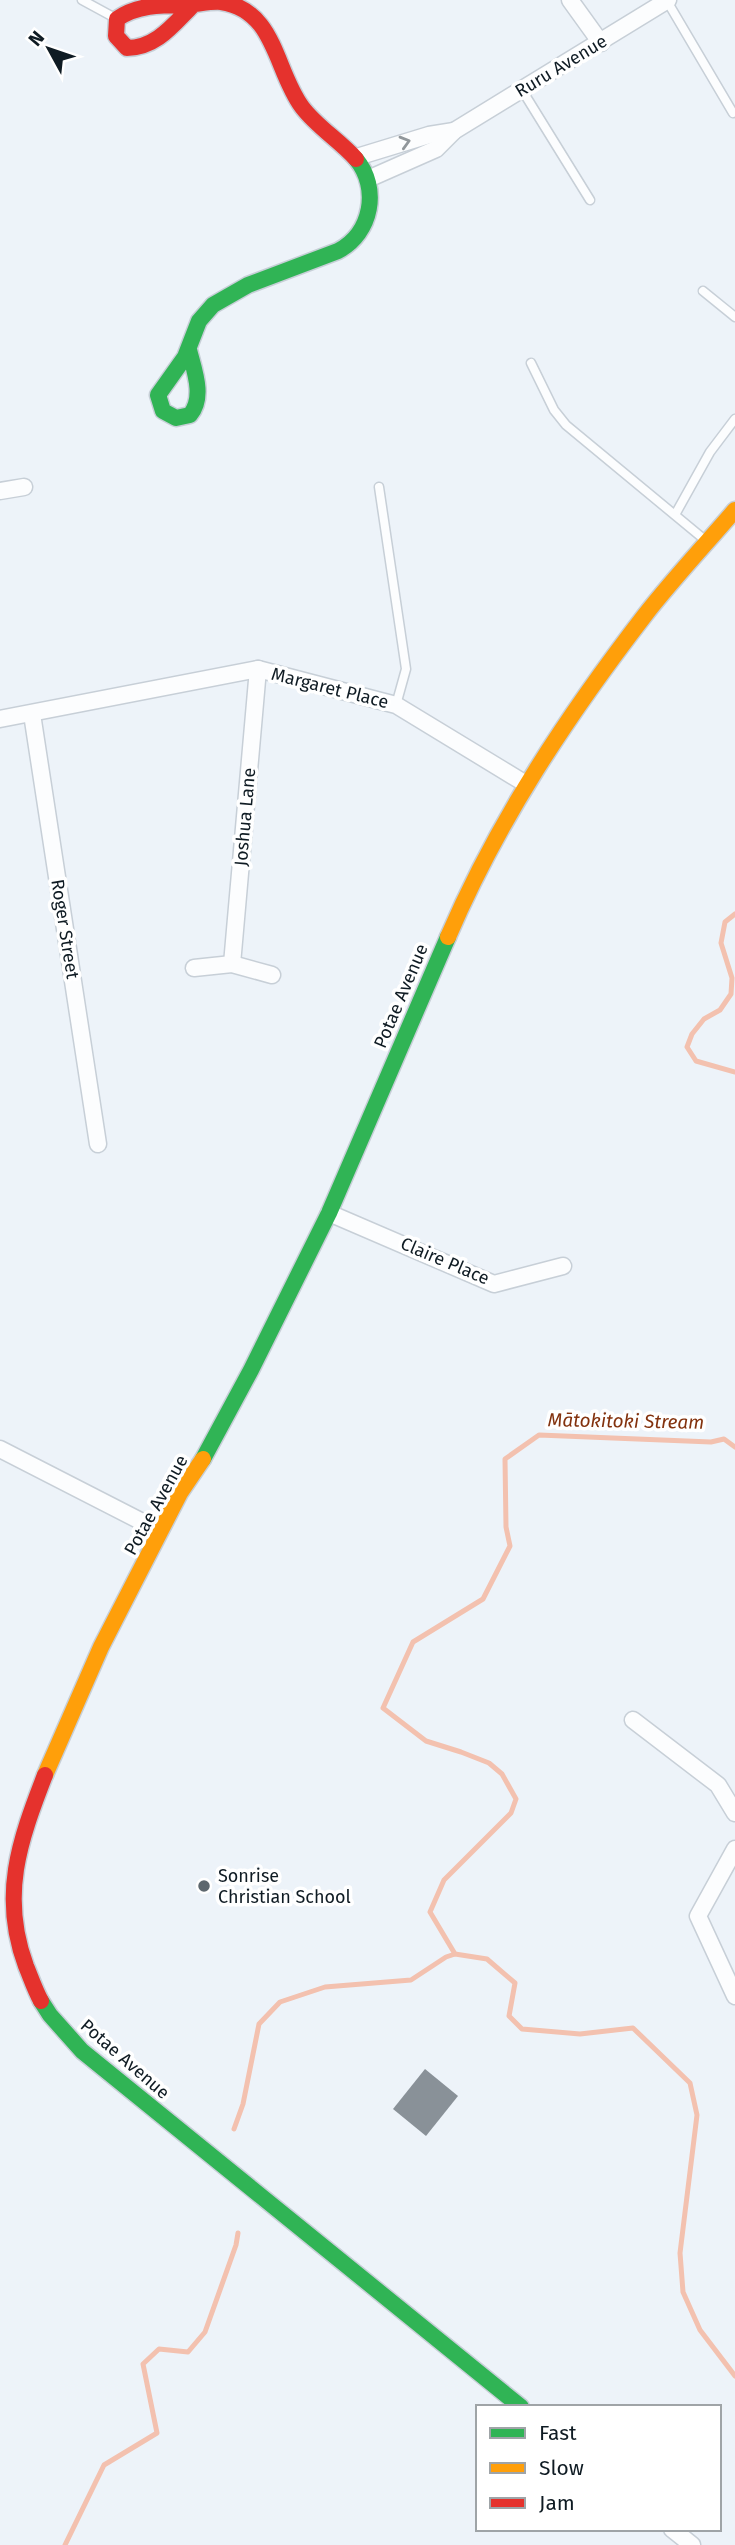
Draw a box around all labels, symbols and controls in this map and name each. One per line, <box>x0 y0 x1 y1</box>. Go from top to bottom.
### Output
north arrow <box>14 14 84 84</box>
text: N <box>23 26 49 51</box>
street label: Ruru Avenue <box>511 30 611 102</box>
one-way arrow <box>399 136 411 151</box>
street label: Margaret Place <box>269 663 391 713</box>
street label: Joshua Lane <box>230 767 260 867</box>
street label: Roger Street <box>46 878 84 981</box>
street label: Potae Avenue <box>369 941 433 1051</box>
street label: Claire Place <box>397 1232 493 1290</box>
water label: Mātokitoki Stream <box>547 1408 705 1434</box>
street label: Potae Avenue <box>119 1451 193 1559</box>
place label: Sonrise Christian School <box>218 1865 351 1908</box>
marker: Sonrise Christian School <box>196 1878 212 1894</box>
street label: Potae Avenue <box>76 2014 174 2104</box>
legend <box>476 2405 721 2531</box>
text: Fast <box>539 2420 577 2446</box>
text: Slow <box>539 2455 584 2481</box>
text: Jam <box>539 2490 575 2516</box>

